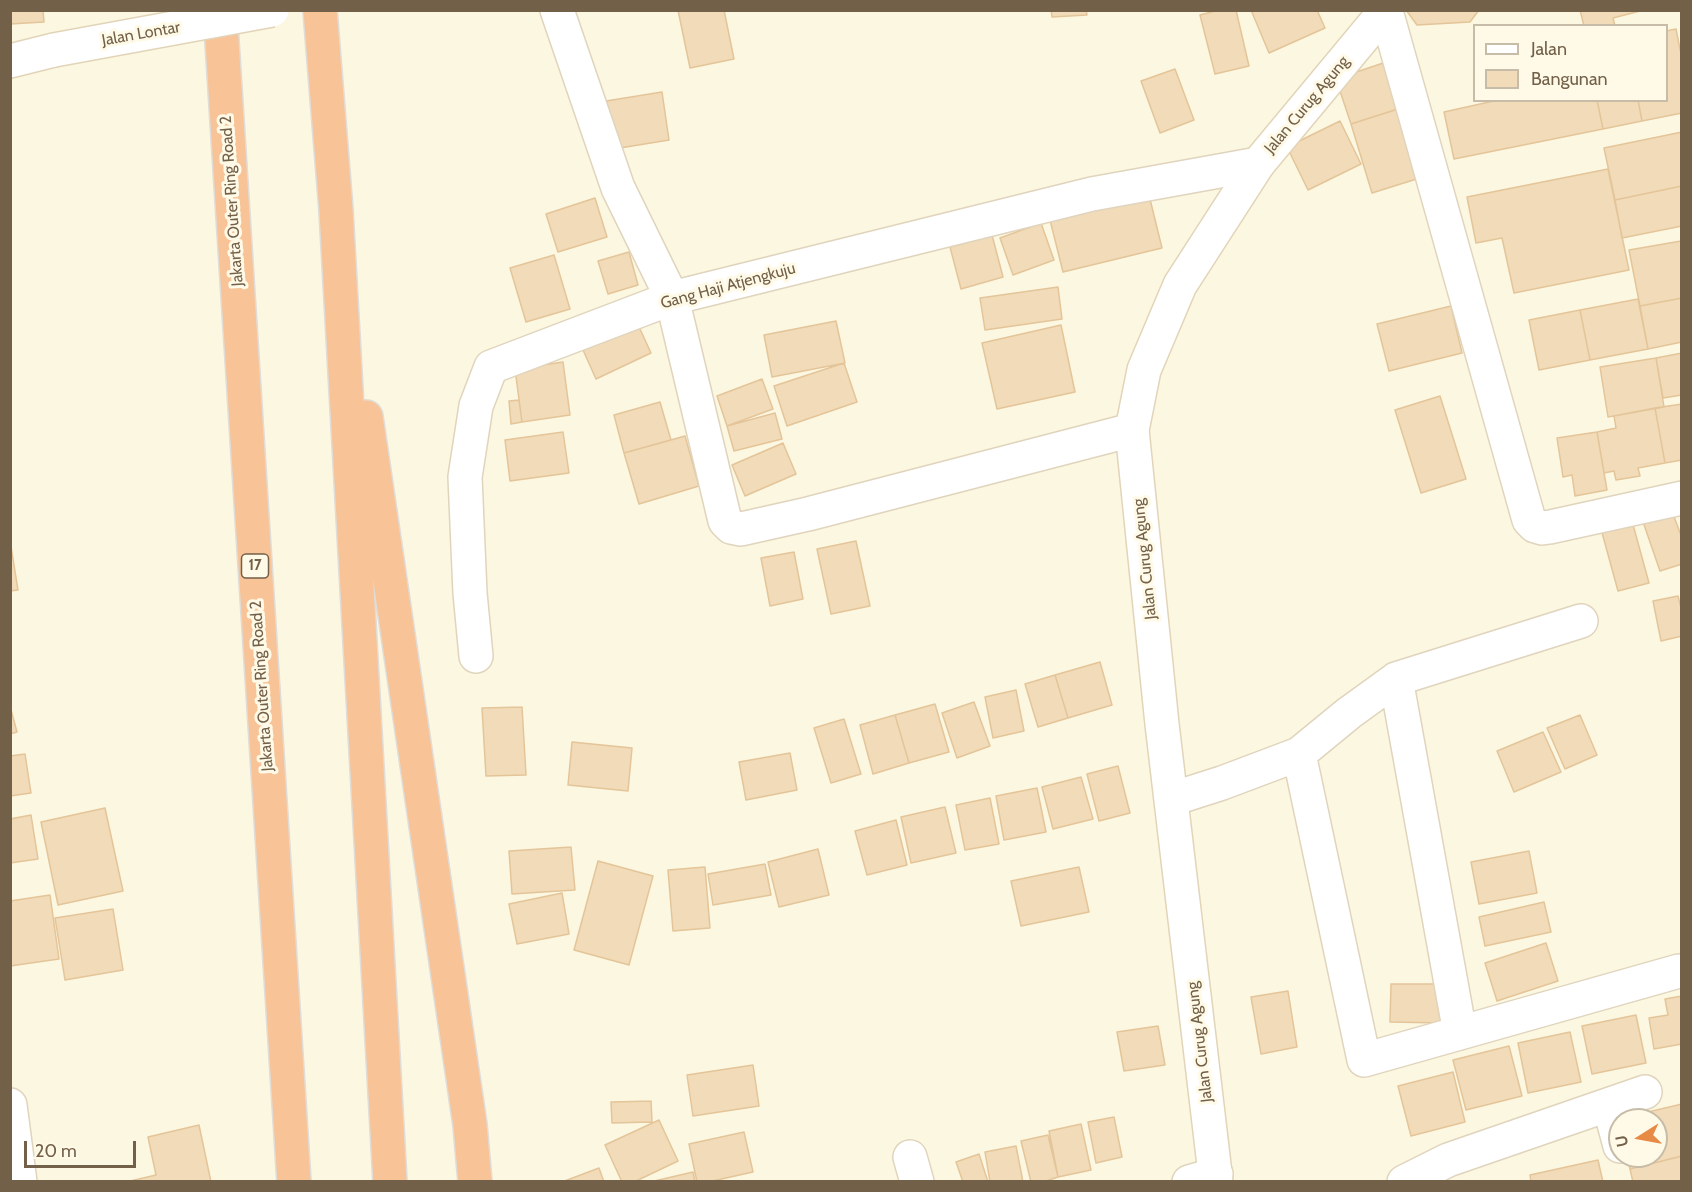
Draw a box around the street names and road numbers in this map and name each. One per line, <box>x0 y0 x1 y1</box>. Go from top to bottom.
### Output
street label: Jalan Lontar <box>100 18 182 50</box>
street label: Jalan Curug Agung <box>1261 52 1353 158</box>
street label: Jakarta Outer Ring Road 2 <box>216 115 248 287</box>
street label: Gang Haji Atjengkuju <box>658 259 798 313</box>
street label: Jalan Curug Agung <box>1129 498 1161 620</box>
road number: 17 <box>242 554 268 578</box>
street label: Jakarta Outer Ring Road 2 <box>246 600 278 772</box>
street label: Jalan Curug Agung <box>1183 980 1217 1104</box>

